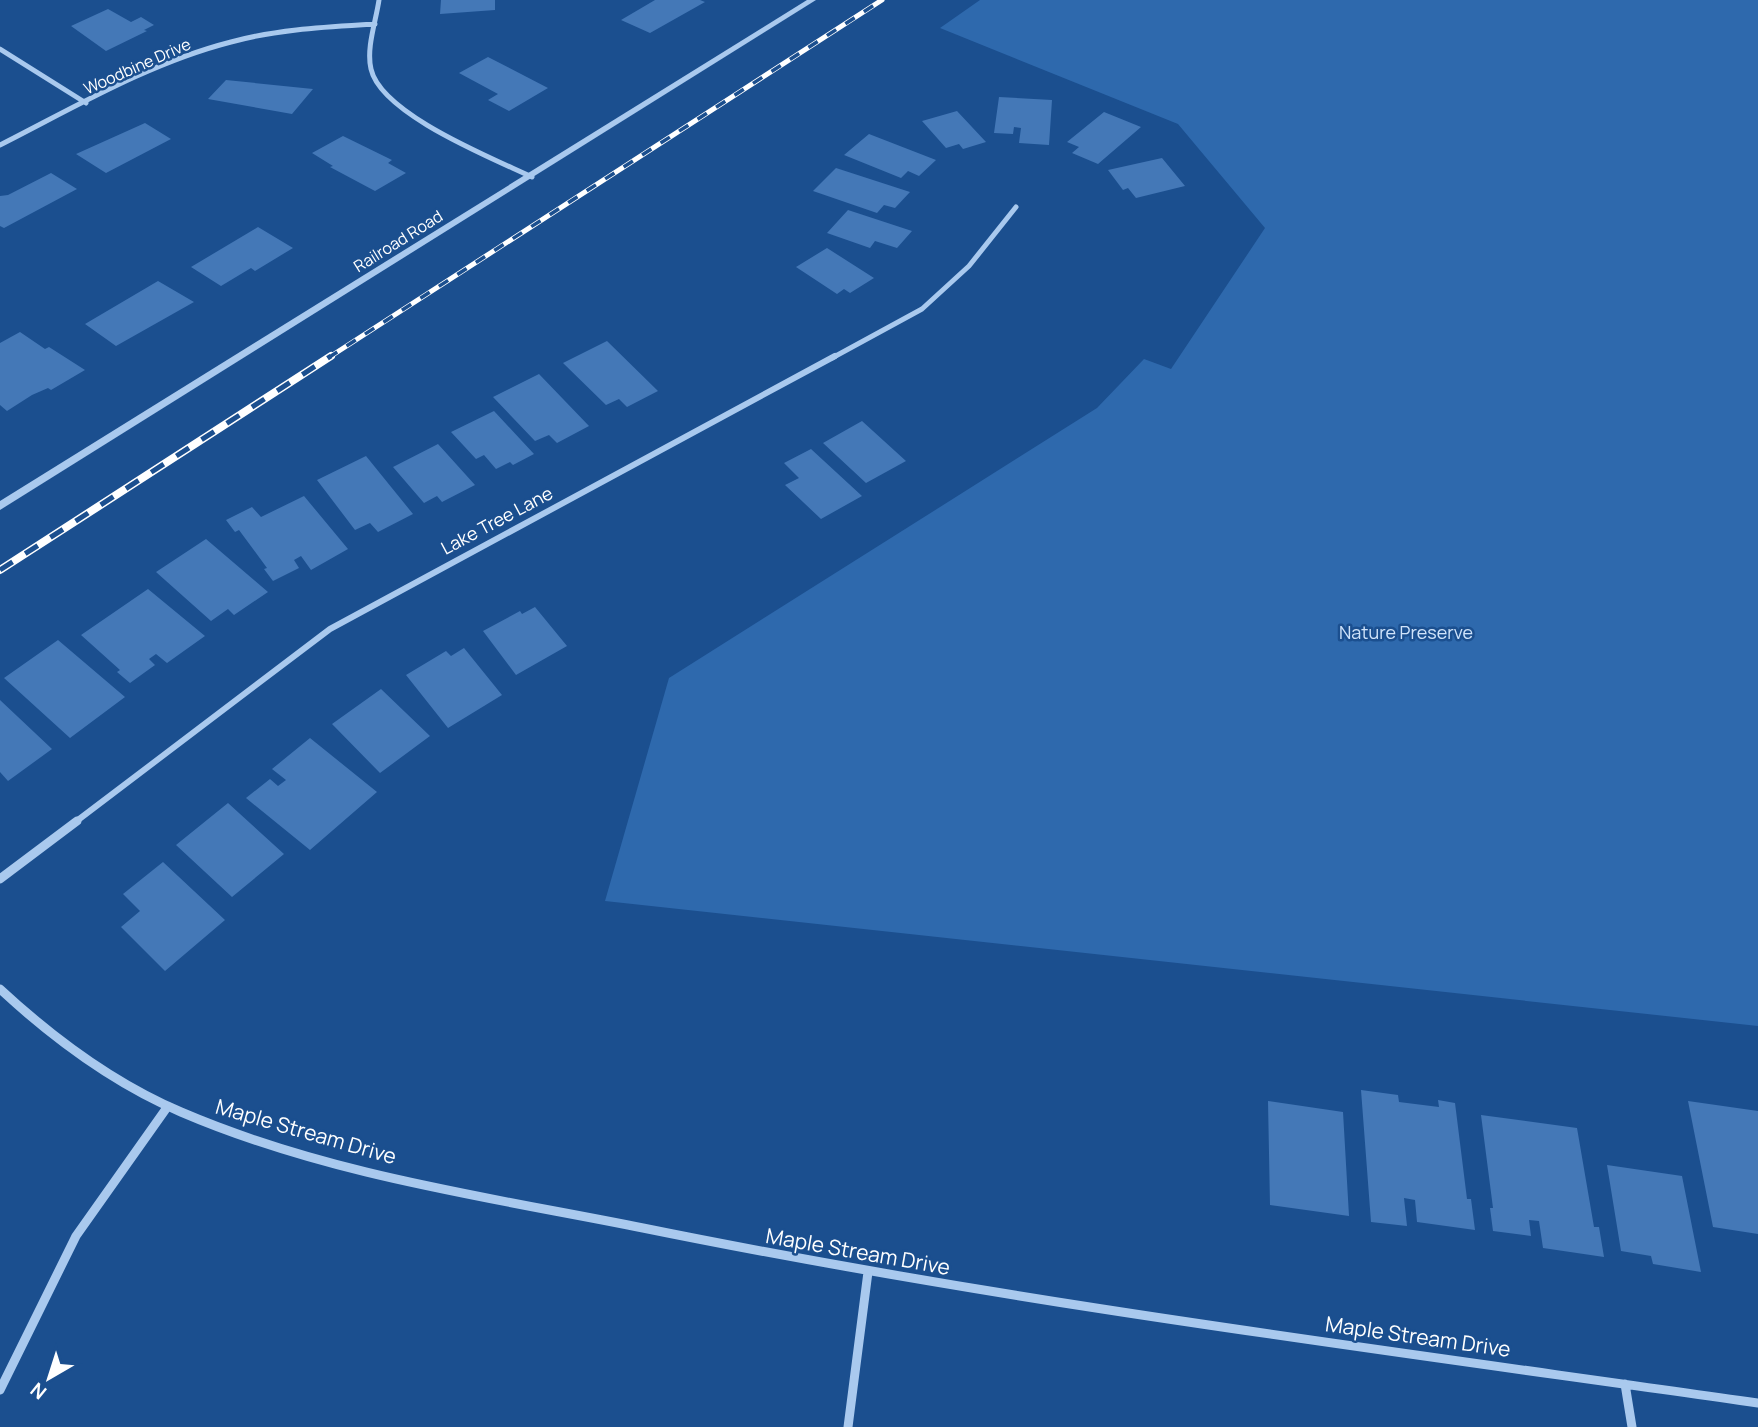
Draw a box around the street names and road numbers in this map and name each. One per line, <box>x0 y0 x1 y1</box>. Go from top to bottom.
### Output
street label: Woodbine Drive <box>80 33 194 99</box>
street label: Railroad Road <box>349 205 447 277</box>
street label: Lake Tree Lane <box>437 481 557 560</box>
street label: Maple Stream Drive <box>213 1092 400 1170</box>
street label: Maple Stream Drive <box>764 1221 953 1281</box>
street label: Maple Stream Drive <box>1324 1309 1513 1363</box>

